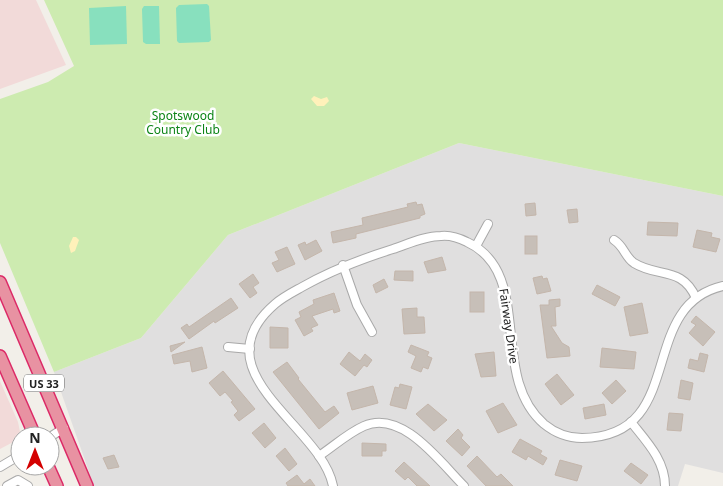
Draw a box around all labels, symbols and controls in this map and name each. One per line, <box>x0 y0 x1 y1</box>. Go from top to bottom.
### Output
park label: Spotswood Country Club <box>146 107 220 138</box>
street label: Fairway Drive <box>495 287 523 365</box>
road number: US 33 <box>24 374 64 392</box>
north arrow <box>10 426 60 476</box>
text: N <box>29 428 41 447</box>

